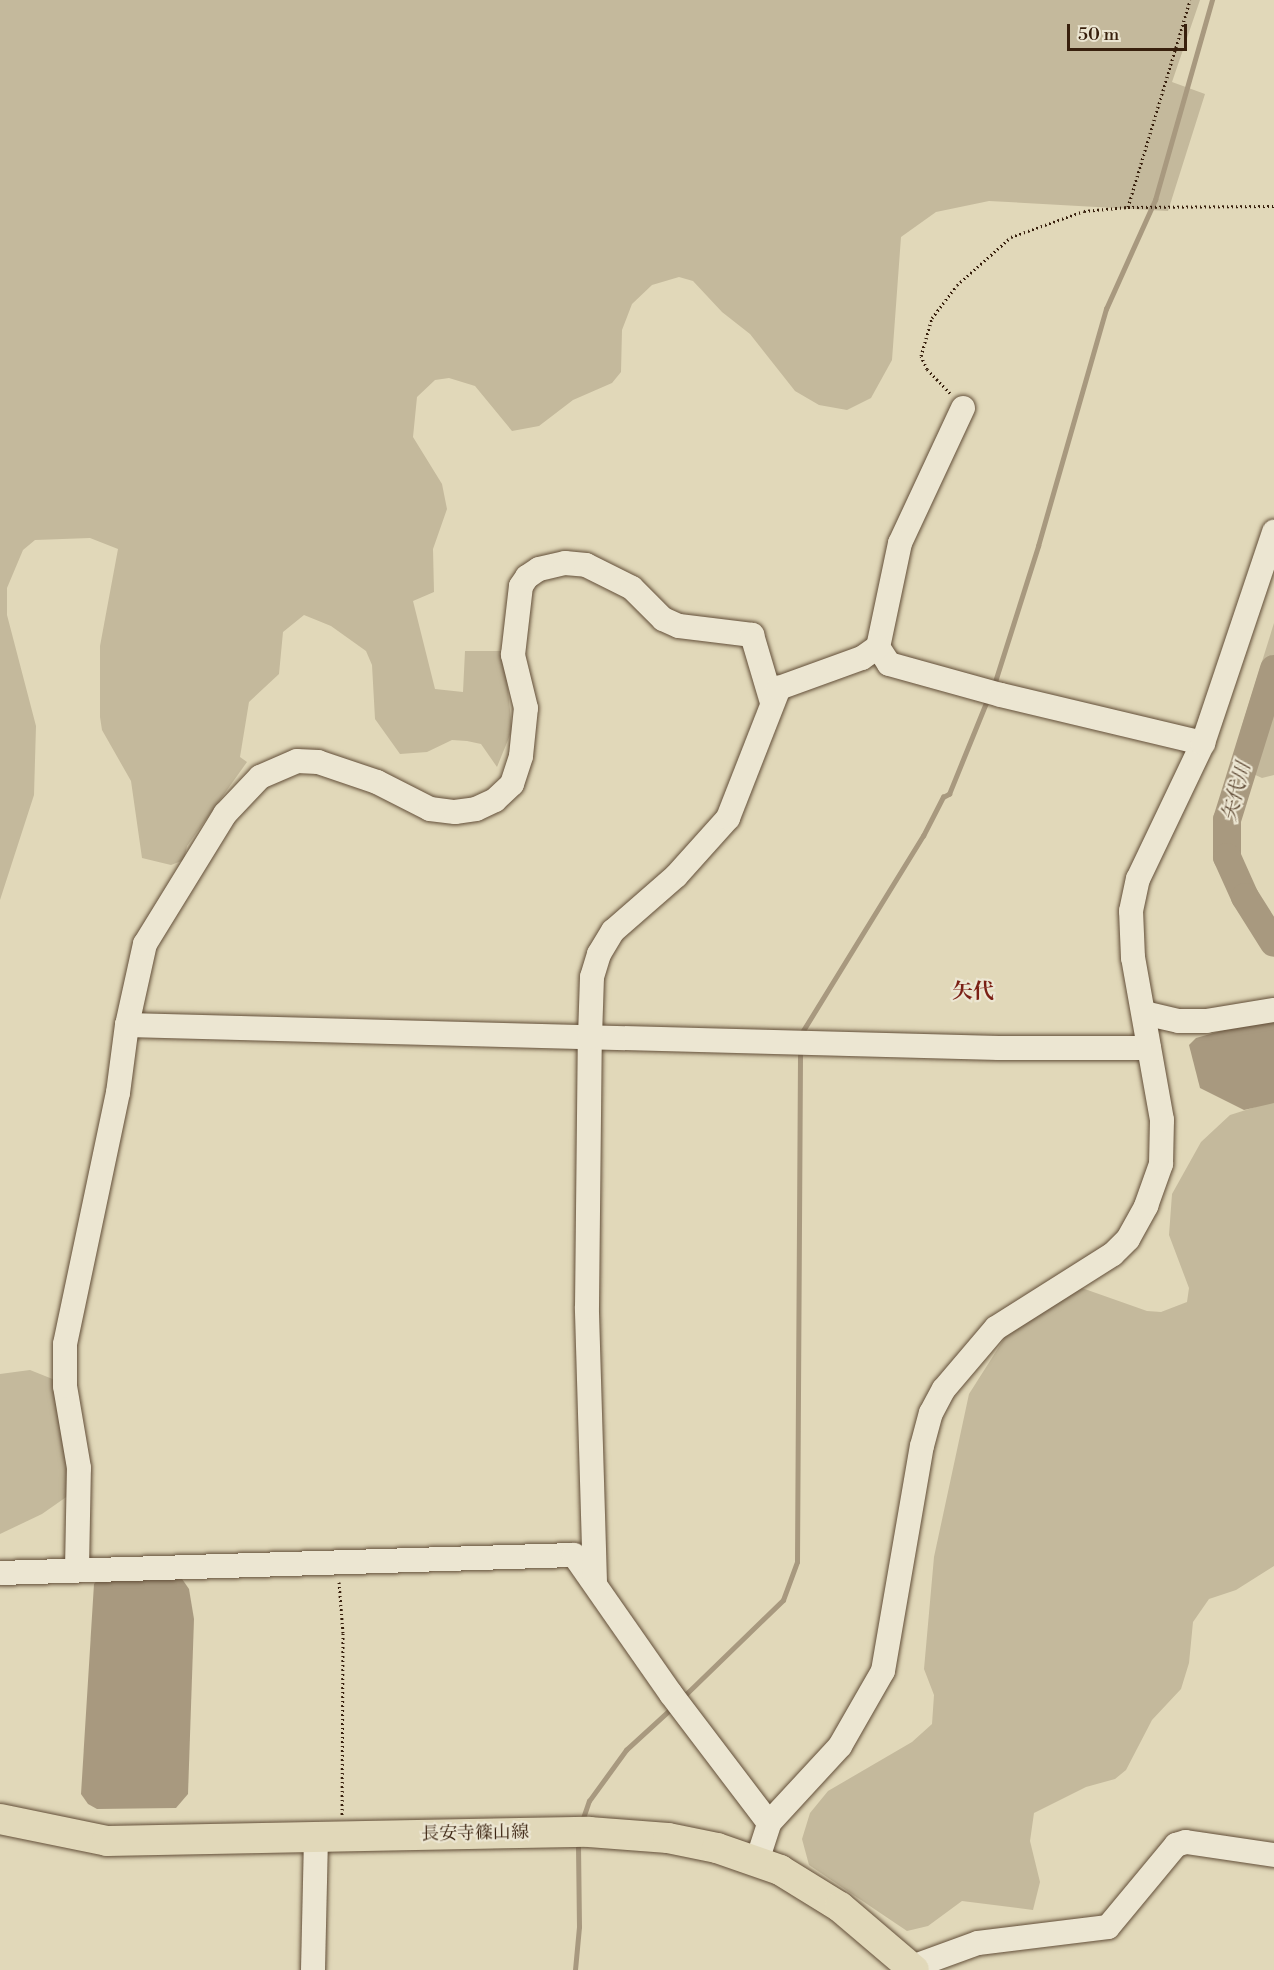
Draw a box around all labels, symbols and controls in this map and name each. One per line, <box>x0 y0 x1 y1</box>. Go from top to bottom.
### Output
scale bar <box>1070 12 1190 50</box>
text: 50 m <box>1078 23 1119 46</box>
water label: 矢代川 <box>1218 760 1256 824</box>
district label: 矢代 <box>952 979 994 1005</box>
street label: 長安寺篠山線 <box>421 1822 529 1846</box>

